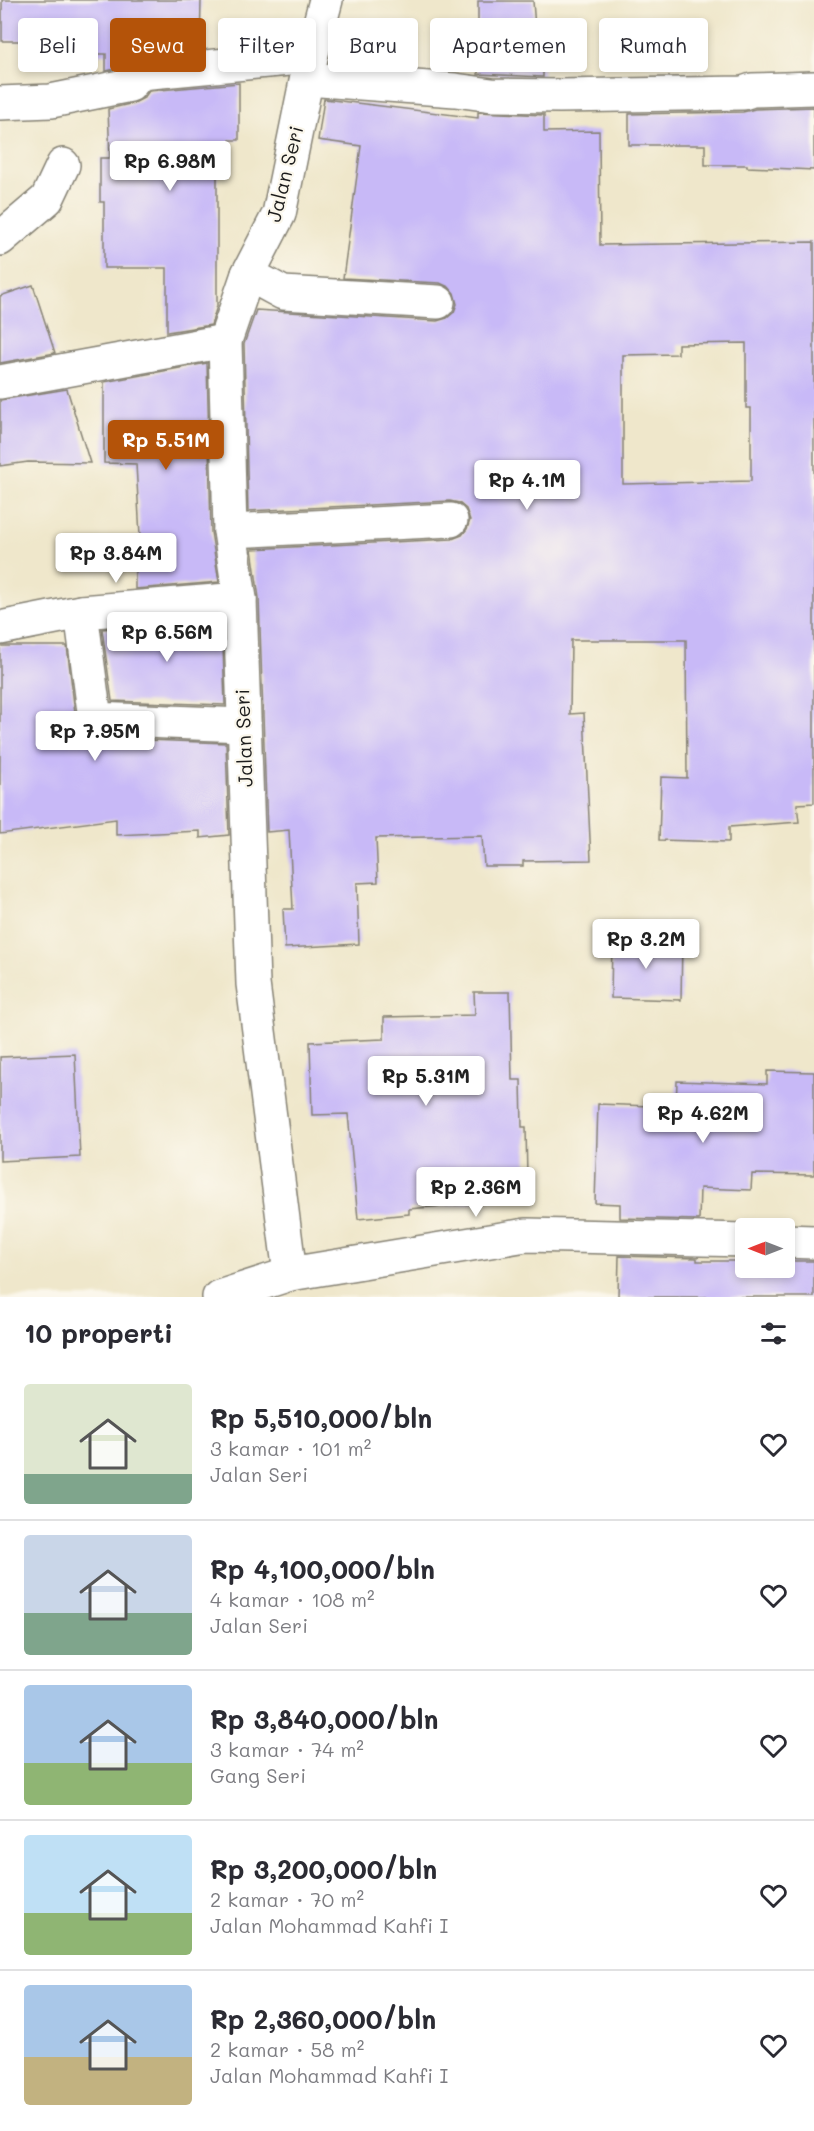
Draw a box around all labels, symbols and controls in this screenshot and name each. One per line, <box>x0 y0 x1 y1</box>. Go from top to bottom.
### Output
chip: Beli <box>18 18 98 72</box>
chip: Sewa <box>110 18 206 72</box>
chip: Filter <box>218 18 316 72</box>
chip: Baru <box>328 18 418 72</box>
chip: Apartemen <box>430 18 587 72</box>
chip: Rumah <box>599 18 708 72</box>
street label: Jalan Seri <box>260 123 309 225</box>
pin: Rp 6.98M <box>108 141 232 192</box>
text: Rp 6.98M <box>124 147 216 173</box>
pin: Rp 5.51M <box>104 420 228 471</box>
text: Rp 5.51M <box>122 426 210 452</box>
pin: Rp 4.1M <box>472 460 582 511</box>
text: Rp 4.1M <box>488 466 566 492</box>
pin: Rp 3.84M <box>54 533 178 584</box>
text: Rp 3.84M <box>69 539 163 565</box>
pin: Rp 6.56M <box>105 612 229 663</box>
text: Rp 6.56M <box>121 618 213 644</box>
street label: Jalan Seri <box>228 689 258 788</box>
pin: Rp 7.95M <box>33 711 157 762</box>
text: Rp 7.95M <box>50 717 140 743</box>
pin: Rp 3.2M <box>591 919 701 970</box>
text: Rp 3.2M <box>606 925 686 951</box>
pin: Rp 5.31M <box>364 1056 488 1107</box>
text: Rp 5.31M <box>382 1062 470 1088</box>
pin: Rp 4.62M <box>641 1093 765 1144</box>
text: Rp 4.62M <box>657 1099 749 1125</box>
pin: Rp 2.36M <box>414 1167 538 1218</box>
text: Rp 2.36M <box>430 1173 522 1199</box>
north arrow <box>735 1218 795 1278</box>
map controls <box>735 1218 795 1278</box>
text: 10 properti <box>24 1316 173 1350</box>
icon: filters <box>757 1317 790 1350</box>
text: Rp 5,510,000/bln <box>210 1401 432 1435</box>
icon: home <box>72 1408 144 1480</box>
icon: heart <box>757 1428 790 1461</box>
text: 3 kamar · 101 m² <box>210 1435 371 1461</box>
text: Jalan Seri <box>210 1461 308 1487</box>
text: Rp 4,100,000/bln <box>210 1552 435 1586</box>
icon: home <box>72 1559 144 1631</box>
icon: heart <box>757 1579 790 1612</box>
text: 4 kamar · 108 m² <box>210 1586 374 1612</box>
text: Jalan Seri <box>210 1612 308 1638</box>
text: Rp 3,840,000/bln <box>210 1702 438 1736</box>
icon: home <box>72 1709 144 1781</box>
icon: heart <box>757 1729 790 1762</box>
text: 3 kamar · 74 m² <box>210 1736 364 1762</box>
text: Gang Seri <box>210 1762 306 1788</box>
text: Rp 3,200,000/bln <box>210 1852 437 1886</box>
icon: home <box>72 1859 144 1931</box>
icon: heart <box>757 1879 790 1912</box>
text: 2 kamar · 70 m² <box>210 1886 364 1912</box>
text: Jalan Mohammad Kahfi I <box>210 1912 448 1938</box>
text: Rp 2,360,000/bln <box>210 2002 436 2036</box>
icon: home <box>72 2009 144 2081</box>
icon: heart <box>757 2029 790 2062</box>
text: 2 kamar · 58 m² <box>210 2036 364 2062</box>
text: Jalan Mohammad Kahfi I <box>210 2062 448 2088</box>

